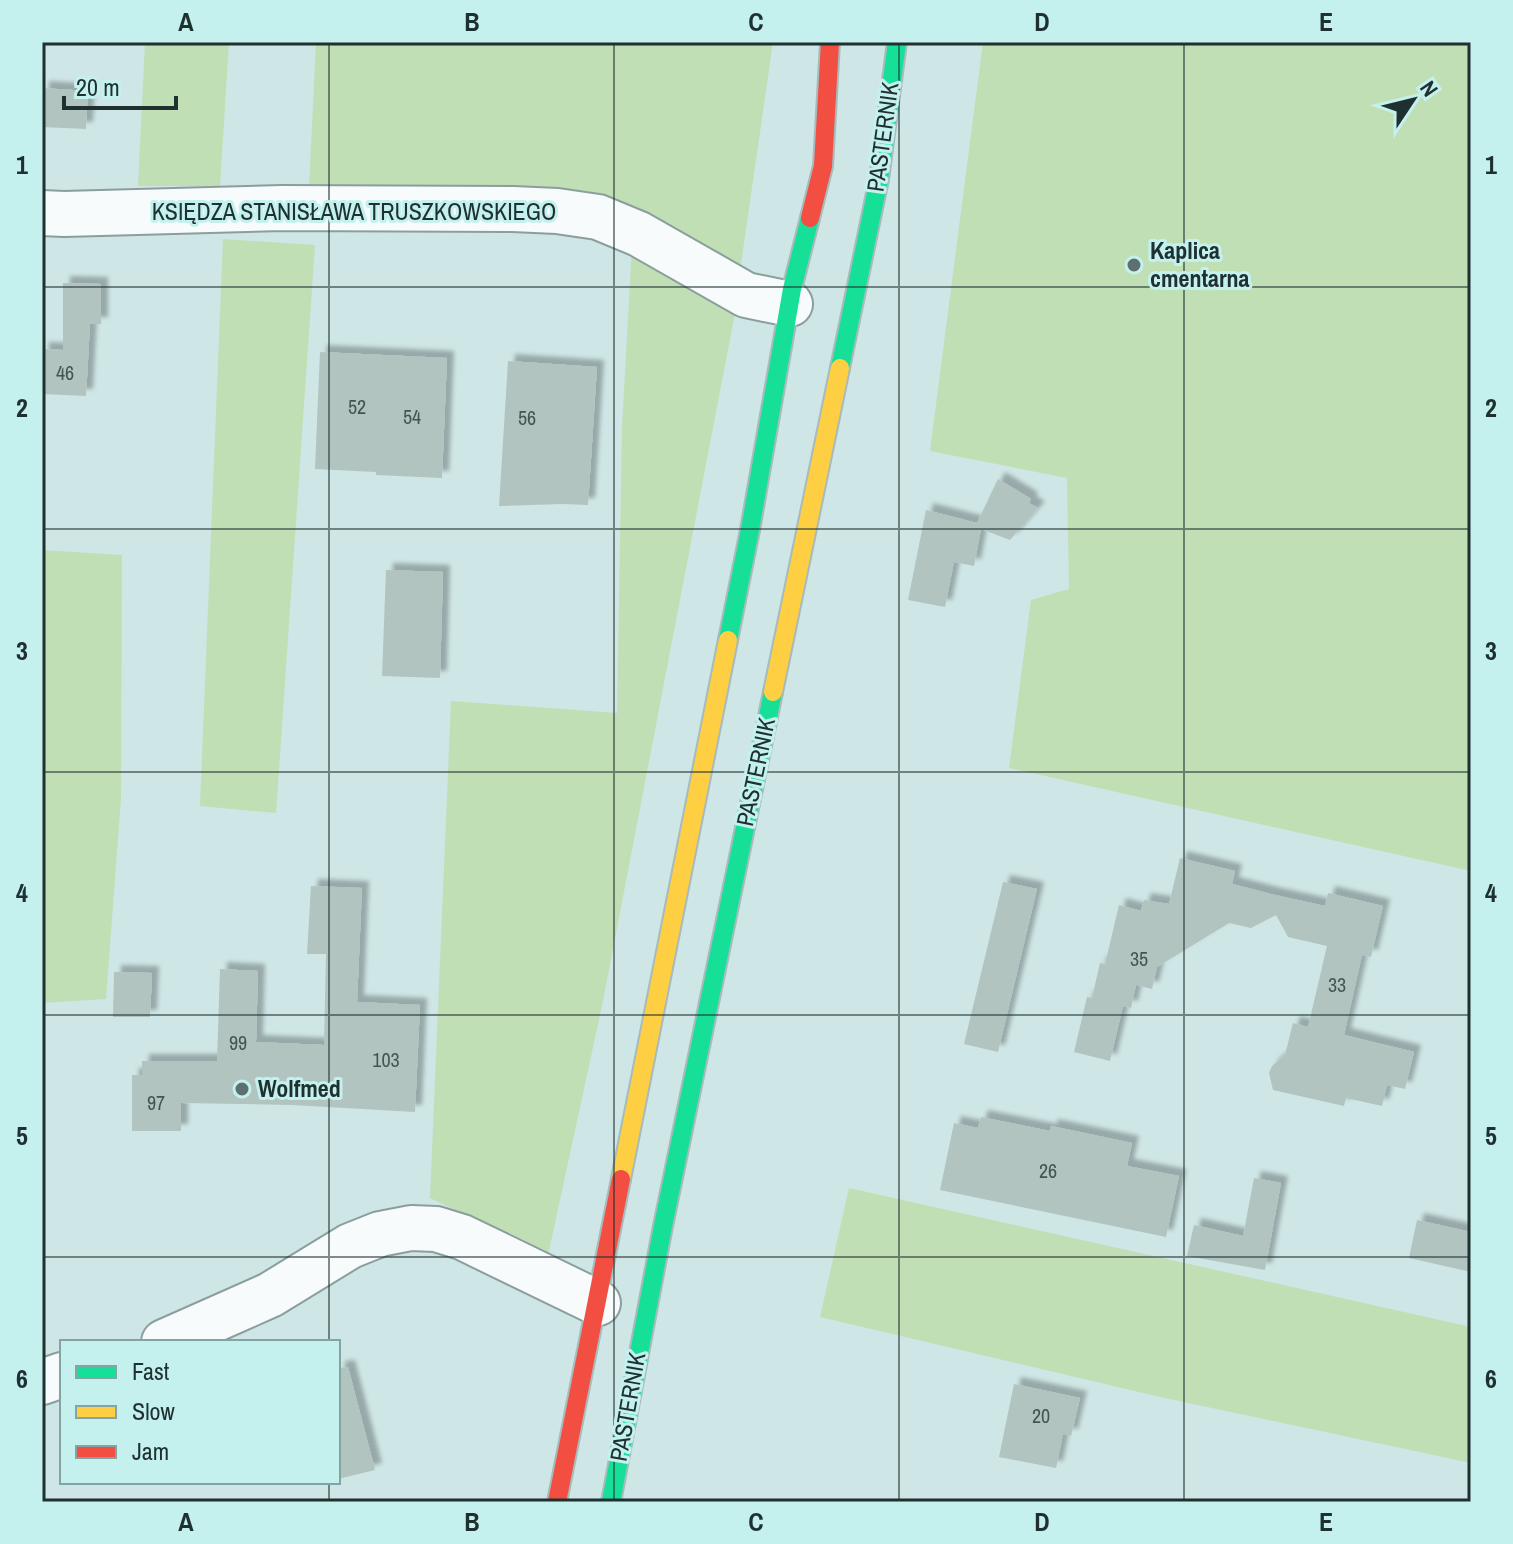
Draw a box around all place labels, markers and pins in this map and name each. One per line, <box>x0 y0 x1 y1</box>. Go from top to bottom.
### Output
place label: Kaplica cmentarna <box>1150 234 1250 294</box>
marker: Kaplica cmentarna <box>1125 256 1143 274</box>
place label: Wolfmed <box>258 1072 341 1104</box>
marker: Wolfmed <box>233 1080 251 1098</box>

